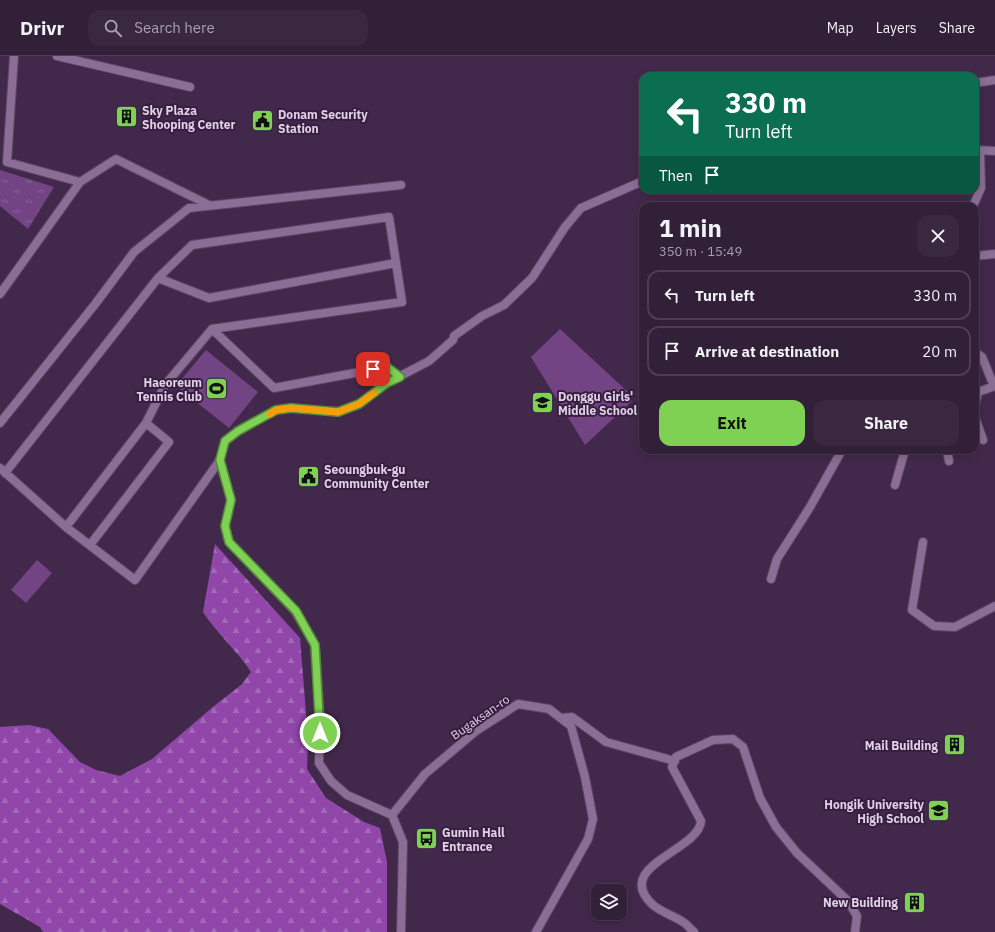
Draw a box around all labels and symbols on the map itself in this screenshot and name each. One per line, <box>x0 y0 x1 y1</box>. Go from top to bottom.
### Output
place label: Sky Plaza Shooping Center <box>142 103 236 132</box>
building icon: Sky Plaza Shooping Center <box>113 104 139 130</box>
place label: Donam Security Station <box>278 107 368 136</box>
public building icon: Donam Security Station <box>249 108 275 134</box>
pin <box>356 352 390 386</box>
place label: Haeoreum Tennis Club <box>137 375 202 404</box>
sports icon: Haeoreum Tennis Club <box>204 376 230 402</box>
place label: Donggu Girls' Middle School <box>558 389 637 418</box>
school or university icon: Donggu Girls' Middle School <box>529 390 555 416</box>
place label: Seoungbuk-gu Community Center <box>324 462 430 491</box>
public building icon: Seoungbuk-gu Community Center <box>296 463 322 489</box>
street label: Bugaksan-ro <box>448 691 513 743</box>
position arrow <box>299 712 341 754</box>
building icon: Mail Building <box>941 732 967 758</box>
place label: Mail Building <box>865 738 938 753</box>
place label: Hongik University High School <box>824 797 925 826</box>
school or university icon: Hongik University High School <box>926 798 952 824</box>
place label: Gumin Hall Entrance <box>442 825 505 854</box>
bus stop icon: Gumin Hall Entrance <box>413 826 439 852</box>
building icon: New Building <box>901 889 927 915</box>
place label: New Building <box>823 895 898 910</box>

